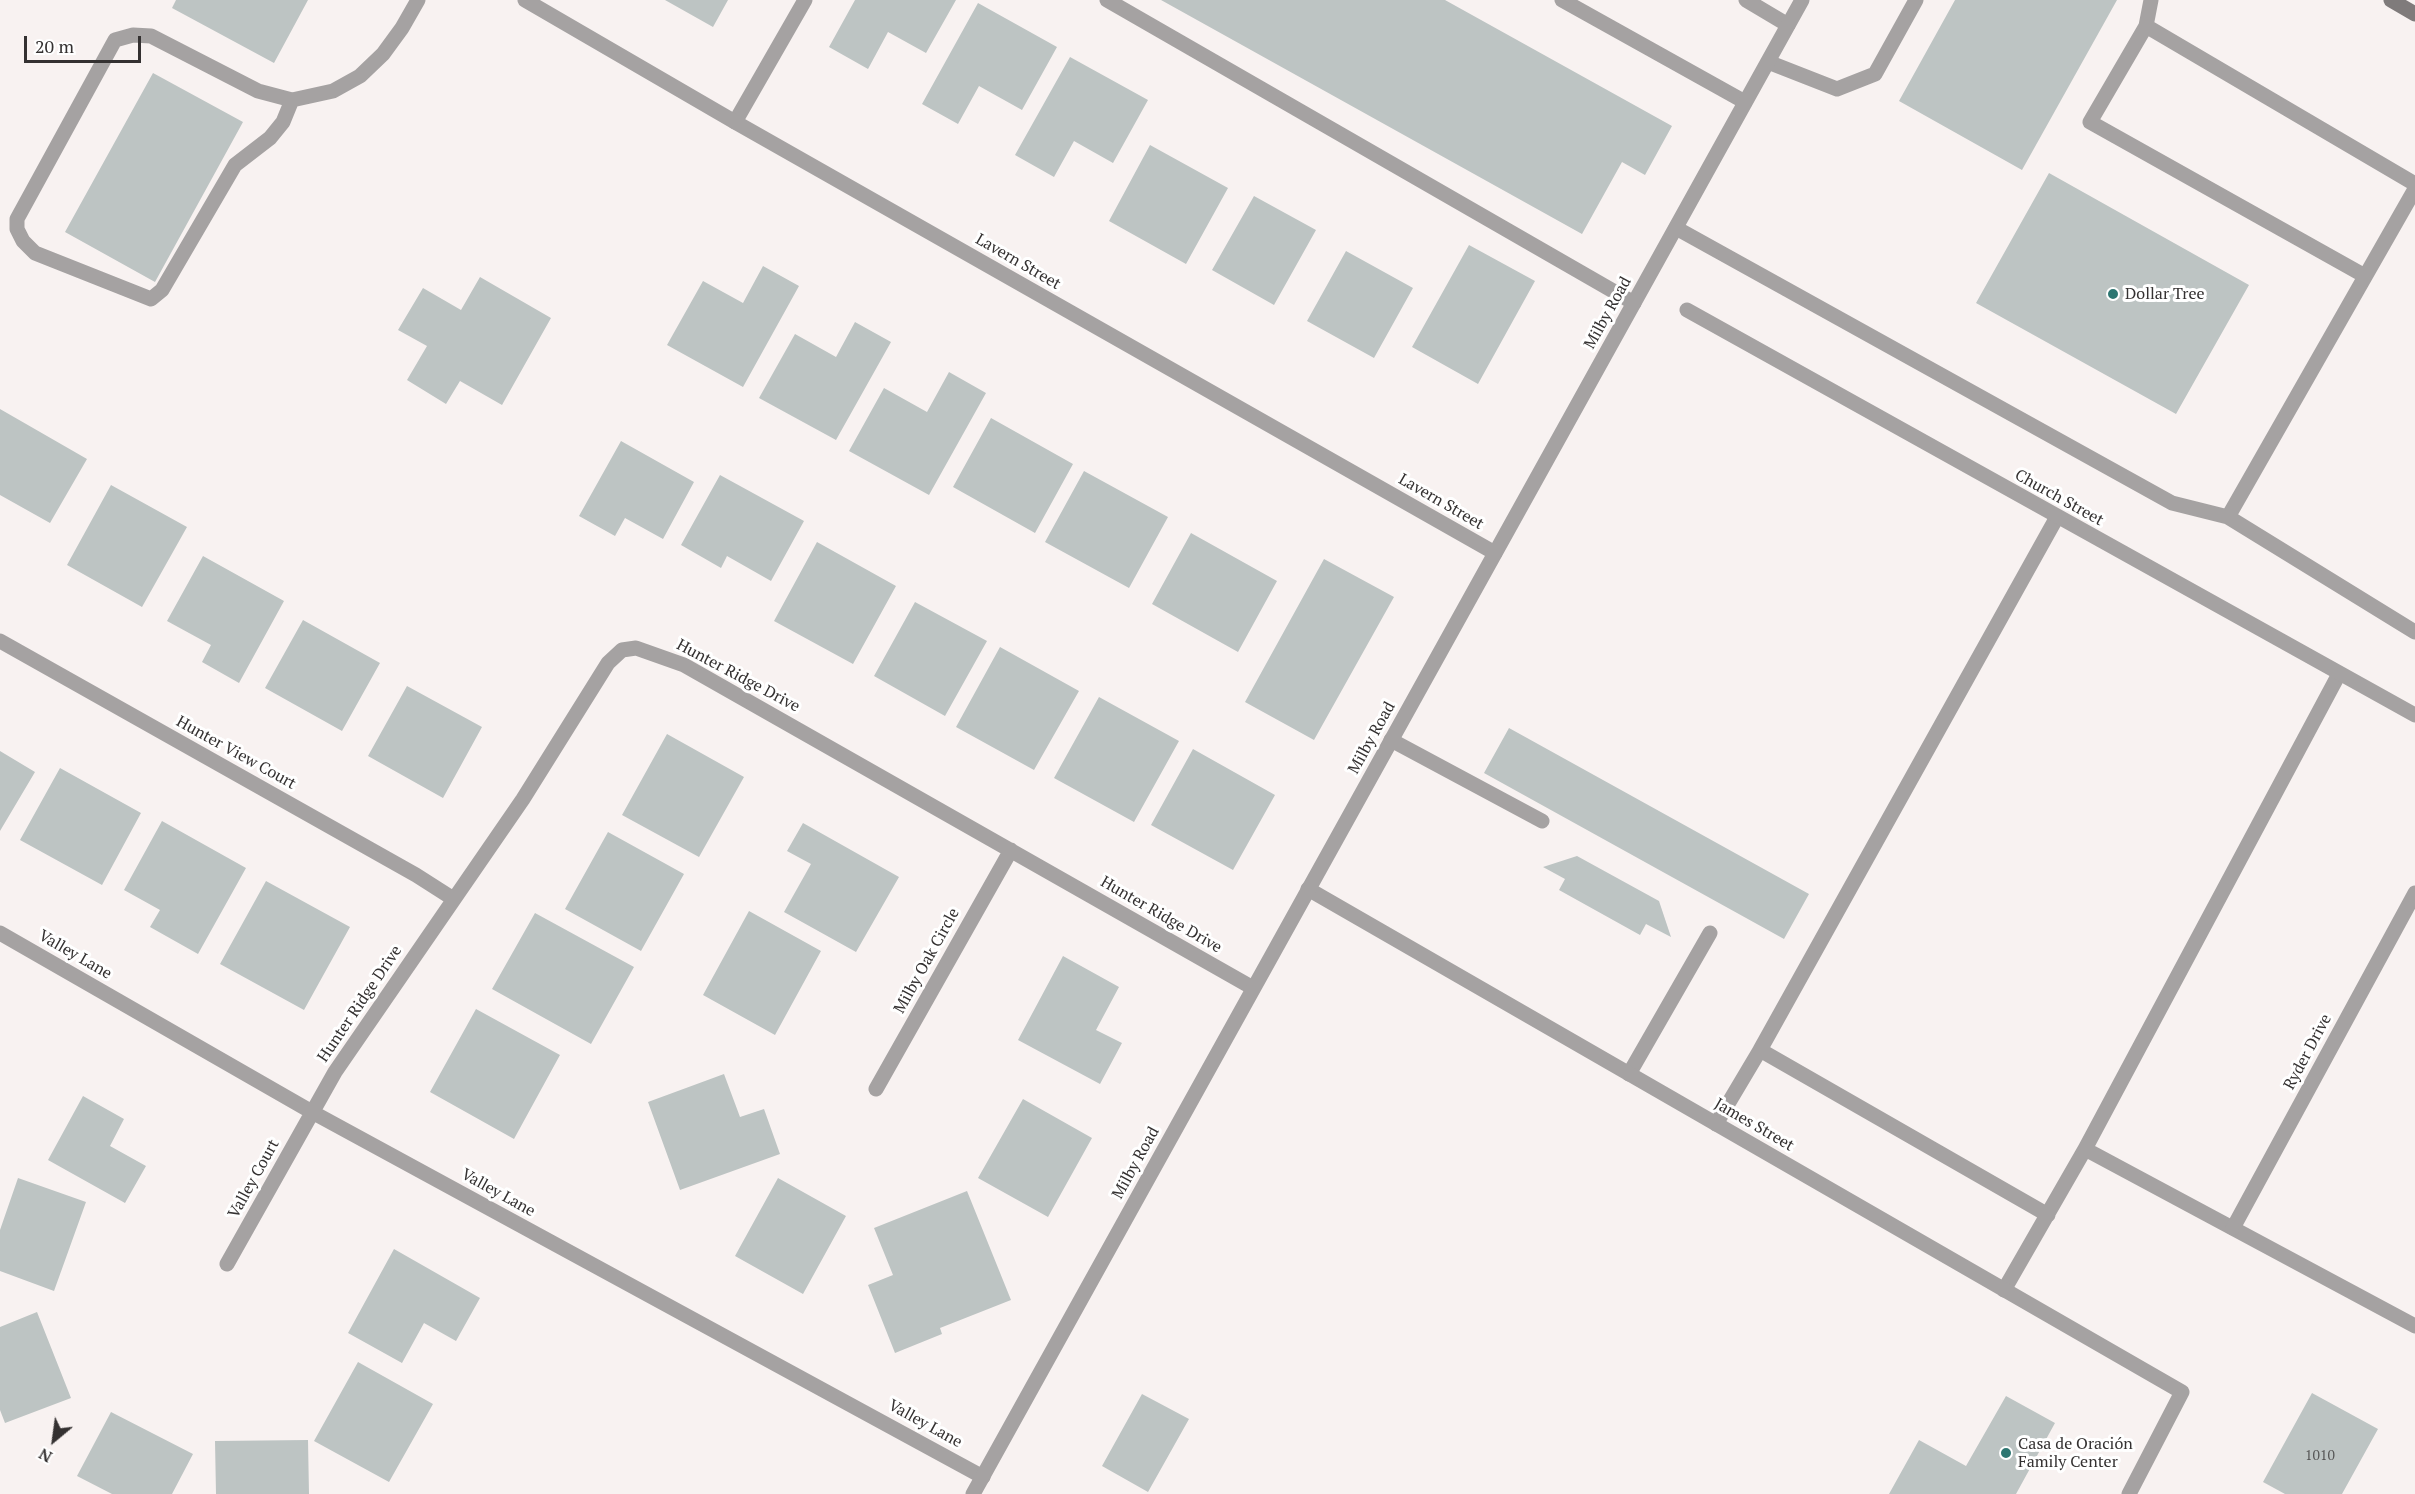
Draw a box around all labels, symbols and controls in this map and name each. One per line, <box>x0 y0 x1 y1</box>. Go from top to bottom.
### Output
scale bar <box>27 24 144 62</box>
text: 20 m <box>35 34 74 58</box>
street label: Lavern Street <box>972 230 1064 294</box>
street label: Milby Road <box>1580 274 1636 352</box>
place label: Dollar Tree <box>2125 284 2205 304</box>
marker: Dollar Tree <box>2106 287 2120 301</box>
street label: Church Street <box>2011 466 2107 530</box>
street label: Lavern Street <box>1395 470 1487 534</box>
street label: Hunter Ridge Drive <box>673 635 803 717</box>
street label: Milby Road <box>1344 699 1400 777</box>
street label: Hunter View Court <box>173 712 299 794</box>
street label: Hunter Ridge Drive <box>1097 872 1225 958</box>
street label: Milby Oak Circle <box>890 905 964 1017</box>
street label: Valley Lane <box>35 926 115 984</box>
street label: Hunter Ridge Drive <box>314 942 406 1066</box>
street label: Ryder Drive <box>2280 1011 2336 1093</box>
street label: James Street <box>1711 1094 1797 1156</box>
street label: Milby Road <box>1108 1124 1164 1202</box>
street label: Valley Court <box>224 1136 284 1222</box>
street label: Valley Lane <box>458 1165 538 1221</box>
street label: Valley Lane <box>885 1396 965 1452</box>
north arrow <box>24 1410 84 1470</box>
place label: Casa de Oración Family Center <box>2018 1434 2133 1472</box>
text: N <box>35 1443 56 1468</box>
marker: Casa de Oración Family Center <box>1999 1446 2013 1460</box>
house number: 1010 <box>2305 1448 2335 1464</box>

